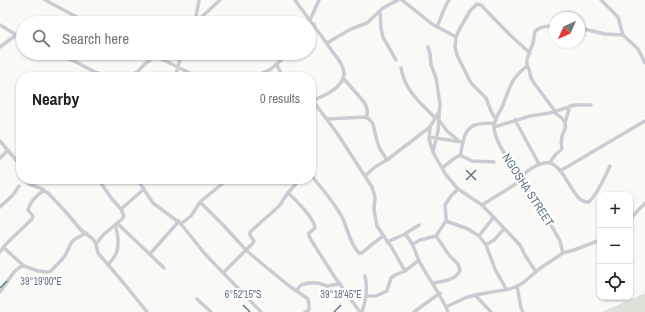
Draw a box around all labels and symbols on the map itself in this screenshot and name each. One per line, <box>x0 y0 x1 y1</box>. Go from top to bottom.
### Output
north arrow <box>549 12 585 48</box>
street label: NGOSHA STREET <box>499 151 557 229</box>
text: 39°19'00"E <box>20 275 62 288</box>
text: 6°52'15"S <box>225 288 262 301</box>
text: 39°18'45"E <box>320 288 362 301</box>

